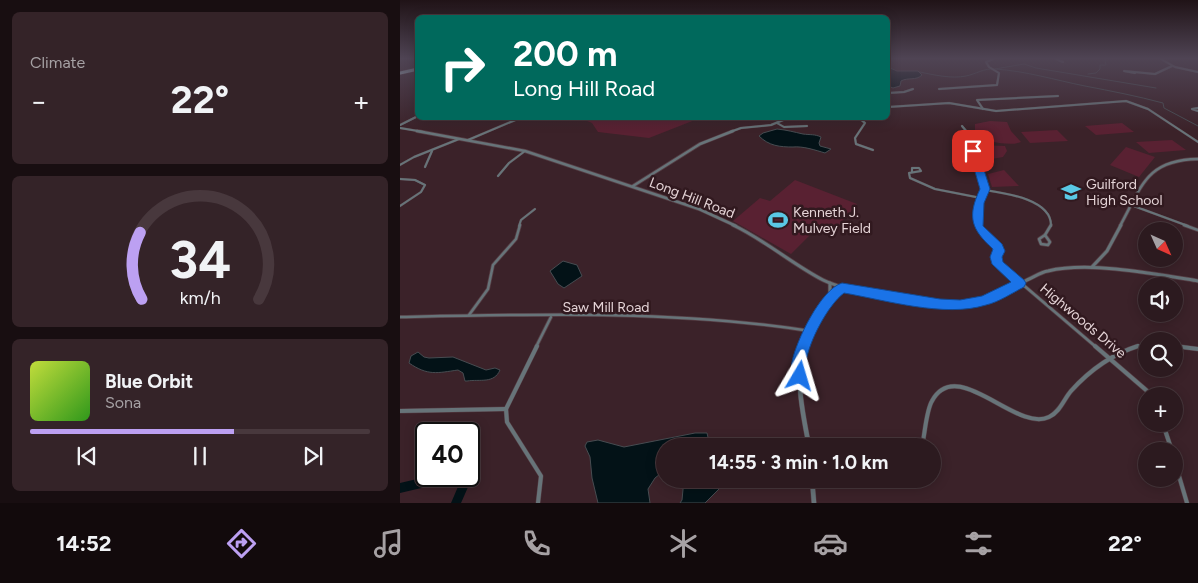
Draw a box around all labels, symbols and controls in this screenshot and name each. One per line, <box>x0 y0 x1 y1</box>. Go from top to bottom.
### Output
text: 200 m <box>513 33 617 75</box>
icon: right <box>430 35 495 100</box>
text: Climate <box>30 53 85 72</box>
text: Long Hill Road <box>513 75 655 102</box>
text: 22° <box>171 77 229 123</box>
text: − <box>30 84 47 118</box>
text: + <box>353 84 370 118</box>
pin <box>952 130 994 172</box>
icon: arrive <box>959 137 987 165</box>
street label: Long Hill Road <box>647 174 737 222</box>
place label: Guilford High School <box>1086 176 1163 209</box>
school or university icon: Guilford High School <box>1060 181 1082 203</box>
place label: Kenneth J. Mulvey Field <box>793 204 871 237</box>
sports icon: Kenneth J. Mulvey Field <box>767 209 789 231</box>
north arrow <box>1138 222 1182 268</box>
map controls <box>1138 222 1183 487</box>
text: 34 <box>169 229 231 291</box>
button: sound <box>1138 277 1183 322</box>
street label: Highwoods Drive <box>1036 280 1130 362</box>
text: km/h <box>180 287 220 308</box>
street label: Saw Mill Road <box>562 299 650 316</box>
button: search <box>1138 332 1183 377</box>
position arrow <box>773 349 825 401</box>
text: Blue Orbit <box>105 370 193 393</box>
button: + <box>1138 387 1183 432</box>
text: Sona <box>105 393 141 412</box>
speed limit sign: 40 <box>415 422 480 487</box>
icon: previous <box>73 442 101 470</box>
icon: pause <box>186 442 214 470</box>
icon: next <box>299 442 327 470</box>
button: − <box>1138 442 1183 487</box>
text: 14:55 · 3 min · 1.0 km <box>709 451 888 474</box>
icon: directions <box>224 526 259 561</box>
icon: music <box>371 526 406 561</box>
icon: phone <box>519 526 554 561</box>
icon: climate <box>666 526 701 561</box>
icon: car <box>813 526 848 561</box>
icon: filters <box>961 526 996 561</box>
text: 14:52 <box>56 530 112 557</box>
text: 22° <box>1108 530 1142 557</box>

